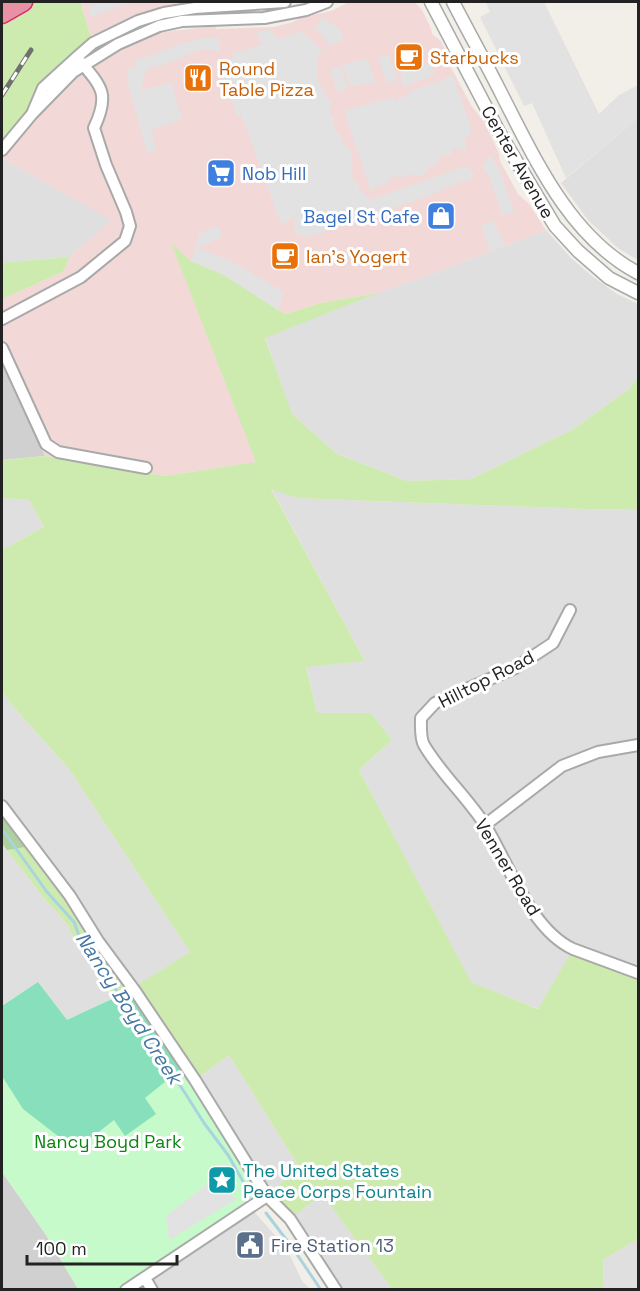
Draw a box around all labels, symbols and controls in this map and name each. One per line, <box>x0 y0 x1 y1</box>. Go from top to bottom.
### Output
cafe icon: Starbucks <box>393 41 425 73</box>
place label: Starbucks <box>430 46 519 69</box>
place label: Round Table Pizza <box>219 57 314 101</box>
restaurant icon: Round Table Pizza <box>182 62 214 94</box>
street label: Center Avenue <box>476 102 560 222</box>
supermarket icon: Nob Hill <box>205 157 237 189</box>
place label: Nob Hill <box>242 162 306 185</box>
shop icon: Bagel St Cafe <box>425 200 457 232</box>
place label: Bagel St Cafe <box>303 205 420 228</box>
cafe icon: Ian's Yogert <box>269 240 301 272</box>
place label: Ian's Yogert <box>306 245 407 268</box>
street label: Hilltop Road <box>434 645 538 713</box>
street label: Venner Road <box>470 814 546 920</box>
water label: Nancy Boyd Creek <box>70 927 189 1091</box>
park label: Nancy Boyd Park <box>34 1130 182 1153</box>
place label: The United States Peace Corps Fountain <box>243 1159 432 1203</box>
place icon: The United States Peace Corps Fountain <box>206 1164 238 1196</box>
scale bar <box>27 1228 177 1266</box>
public building icon: Fire Station 13 <box>234 1229 266 1261</box>
place label: Fire Station 13 <box>271 1234 394 1257</box>
text: 100 m <box>36 1237 87 1260</box>

